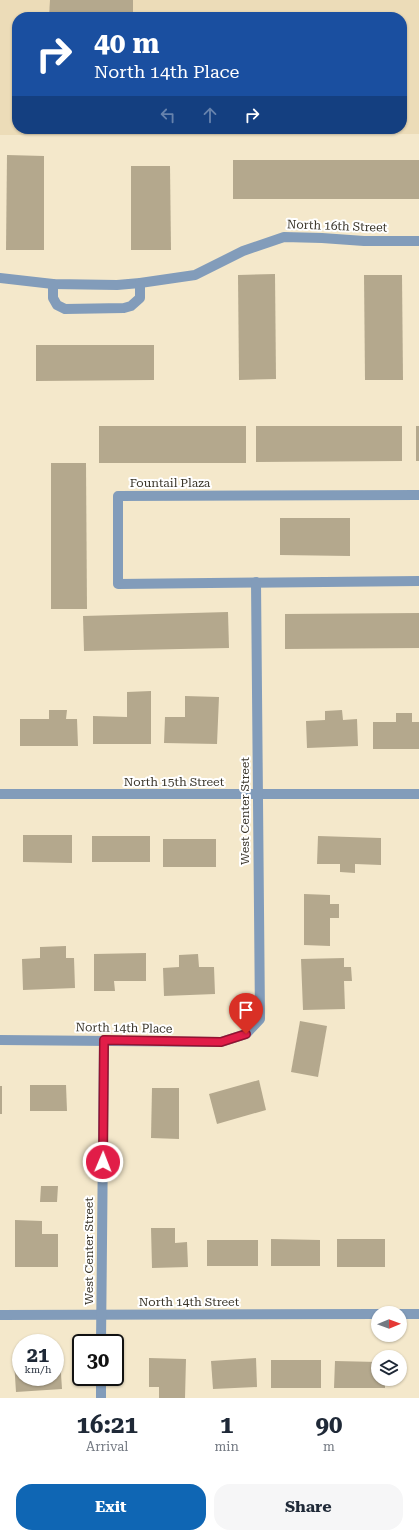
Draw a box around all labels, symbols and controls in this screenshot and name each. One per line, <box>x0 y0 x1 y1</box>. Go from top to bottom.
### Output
text: 40 m <box>94 27 159 60</box>
icon: right <box>28 28 80 80</box>
text: North 14th Place <box>94 61 239 82</box>
icon: left <box>157 104 179 126</box>
icon: ahead <box>199 104 221 126</box>
icon: right <box>241 104 263 126</box>
street label: North 16th Street <box>287 217 388 235</box>
street label: Fountail Plaza <box>130 476 211 490</box>
street label: West Center Street <box>238 757 252 865</box>
street label: North 15th Street <box>124 775 225 789</box>
pin <box>229 993 263 1034</box>
icon: arrive <box>235 999 257 1021</box>
street label: North 14th Place <box>75 1020 173 1036</box>
position arrow <box>82 1141 124 1183</box>
street label: West Center Street <box>82 1197 96 1305</box>
street label: North 14th Street <box>139 1295 240 1309</box>
north arrow <box>371 1306 407 1342</box>
map controls <box>371 1306 407 1386</box>
speed limit sign: 30 <box>72 1334 124 1386</box>
text: 21 <box>27 1343 49 1367</box>
button: layers <box>371 1350 407 1386</box>
text: km/h <box>25 1364 51 1375</box>
text: 16:21 <box>77 1411 138 1439</box>
text: 1 <box>220 1411 233 1439</box>
text: 90 <box>316 1411 342 1439</box>
text: Arrival <box>86 1439 128 1454</box>
text: min <box>215 1439 239 1454</box>
text: m <box>323 1439 335 1454</box>
button: Exit <box>16 1484 206 1530</box>
button: Share <box>214 1484 403 1530</box>

